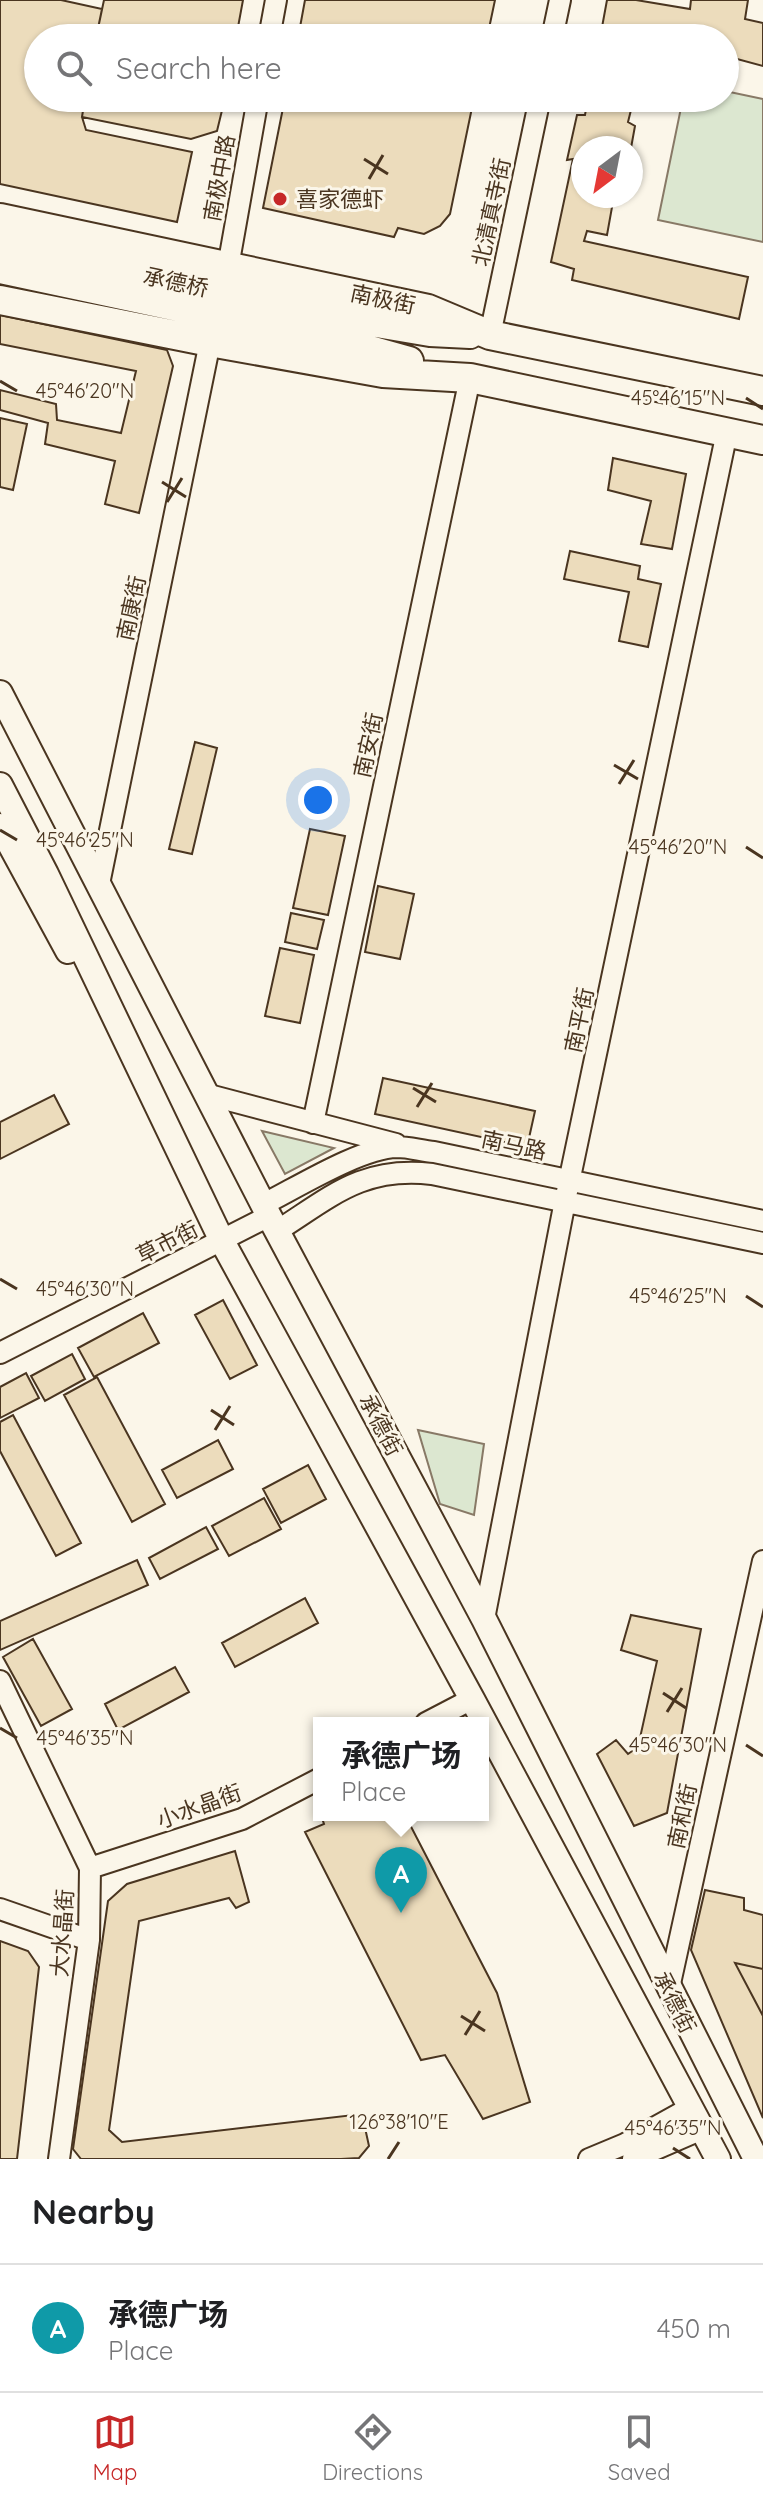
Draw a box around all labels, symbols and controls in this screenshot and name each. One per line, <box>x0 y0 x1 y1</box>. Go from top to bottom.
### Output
search box <box>24 24 739 112</box>
icon: search <box>52 46 96 90</box>
text: Search here <box>116 49 282 87</box>
street label: 南极中路 <box>198 132 240 224</box>
north arrow <box>571 136 643 208</box>
street label: 北清真寺街 <box>466 155 516 269</box>
place label: 喜家德虾 <box>296 185 384 213</box>
marker: 喜家德虾 <box>271 190 289 208</box>
street label: 承德桥 <box>141 261 211 303</box>
street label: 南极街 <box>348 278 418 320</box>
text: 45°46'20"N <box>36 378 134 403</box>
text: 45°46'15"N <box>631 385 725 410</box>
street label: 南康街 <box>110 573 152 643</box>
street label: 南安街 <box>347 710 389 780</box>
your location <box>298 780 338 820</box>
text: 45°46'25"N <box>36 827 134 852</box>
text: 45°46'20"N <box>629 834 727 859</box>
street label: 南平街 <box>558 985 600 1055</box>
street label: 南马路 <box>479 1124 549 1166</box>
street label: 草市街 <box>131 1215 203 1269</box>
text: 45°46'30"N <box>36 1276 134 1301</box>
text: 45°46'25"N <box>629 1283 727 1308</box>
street label: 承德街 <box>353 1389 409 1461</box>
popup <box>313 1717 489 1821</box>
text: 45°46'35"N <box>37 1725 134 1750</box>
text: 45°46'30"N <box>629 1732 727 1757</box>
text: 承德广场 <box>341 1736 461 1774</box>
text: Place <box>341 1775 406 1808</box>
street label: 小水晶街 <box>153 1778 245 1834</box>
street label: 南和街 <box>661 1781 703 1851</box>
pin: A <box>375 1847 427 1913</box>
street label: 大水晶街 <box>45 1888 79 1978</box>
street label: 承德街 <box>648 1966 702 2038</box>
text: 126°38'10"E <box>349 2109 449 2134</box>
text: 45°46'35"N <box>625 2115 722 2140</box>
text: Nearby <box>32 2190 155 2233</box>
text: 承德广场 <box>108 2295 228 2333</box>
text: A <box>50 2312 66 2345</box>
text: 450 m <box>657 2312 731 2345</box>
text: Place <box>108 2334 173 2367</box>
tab: Map <box>92 2410 137 2486</box>
tab: Directions <box>322 2410 423 2486</box>
tab: Saved <box>608 2410 671 2486</box>

